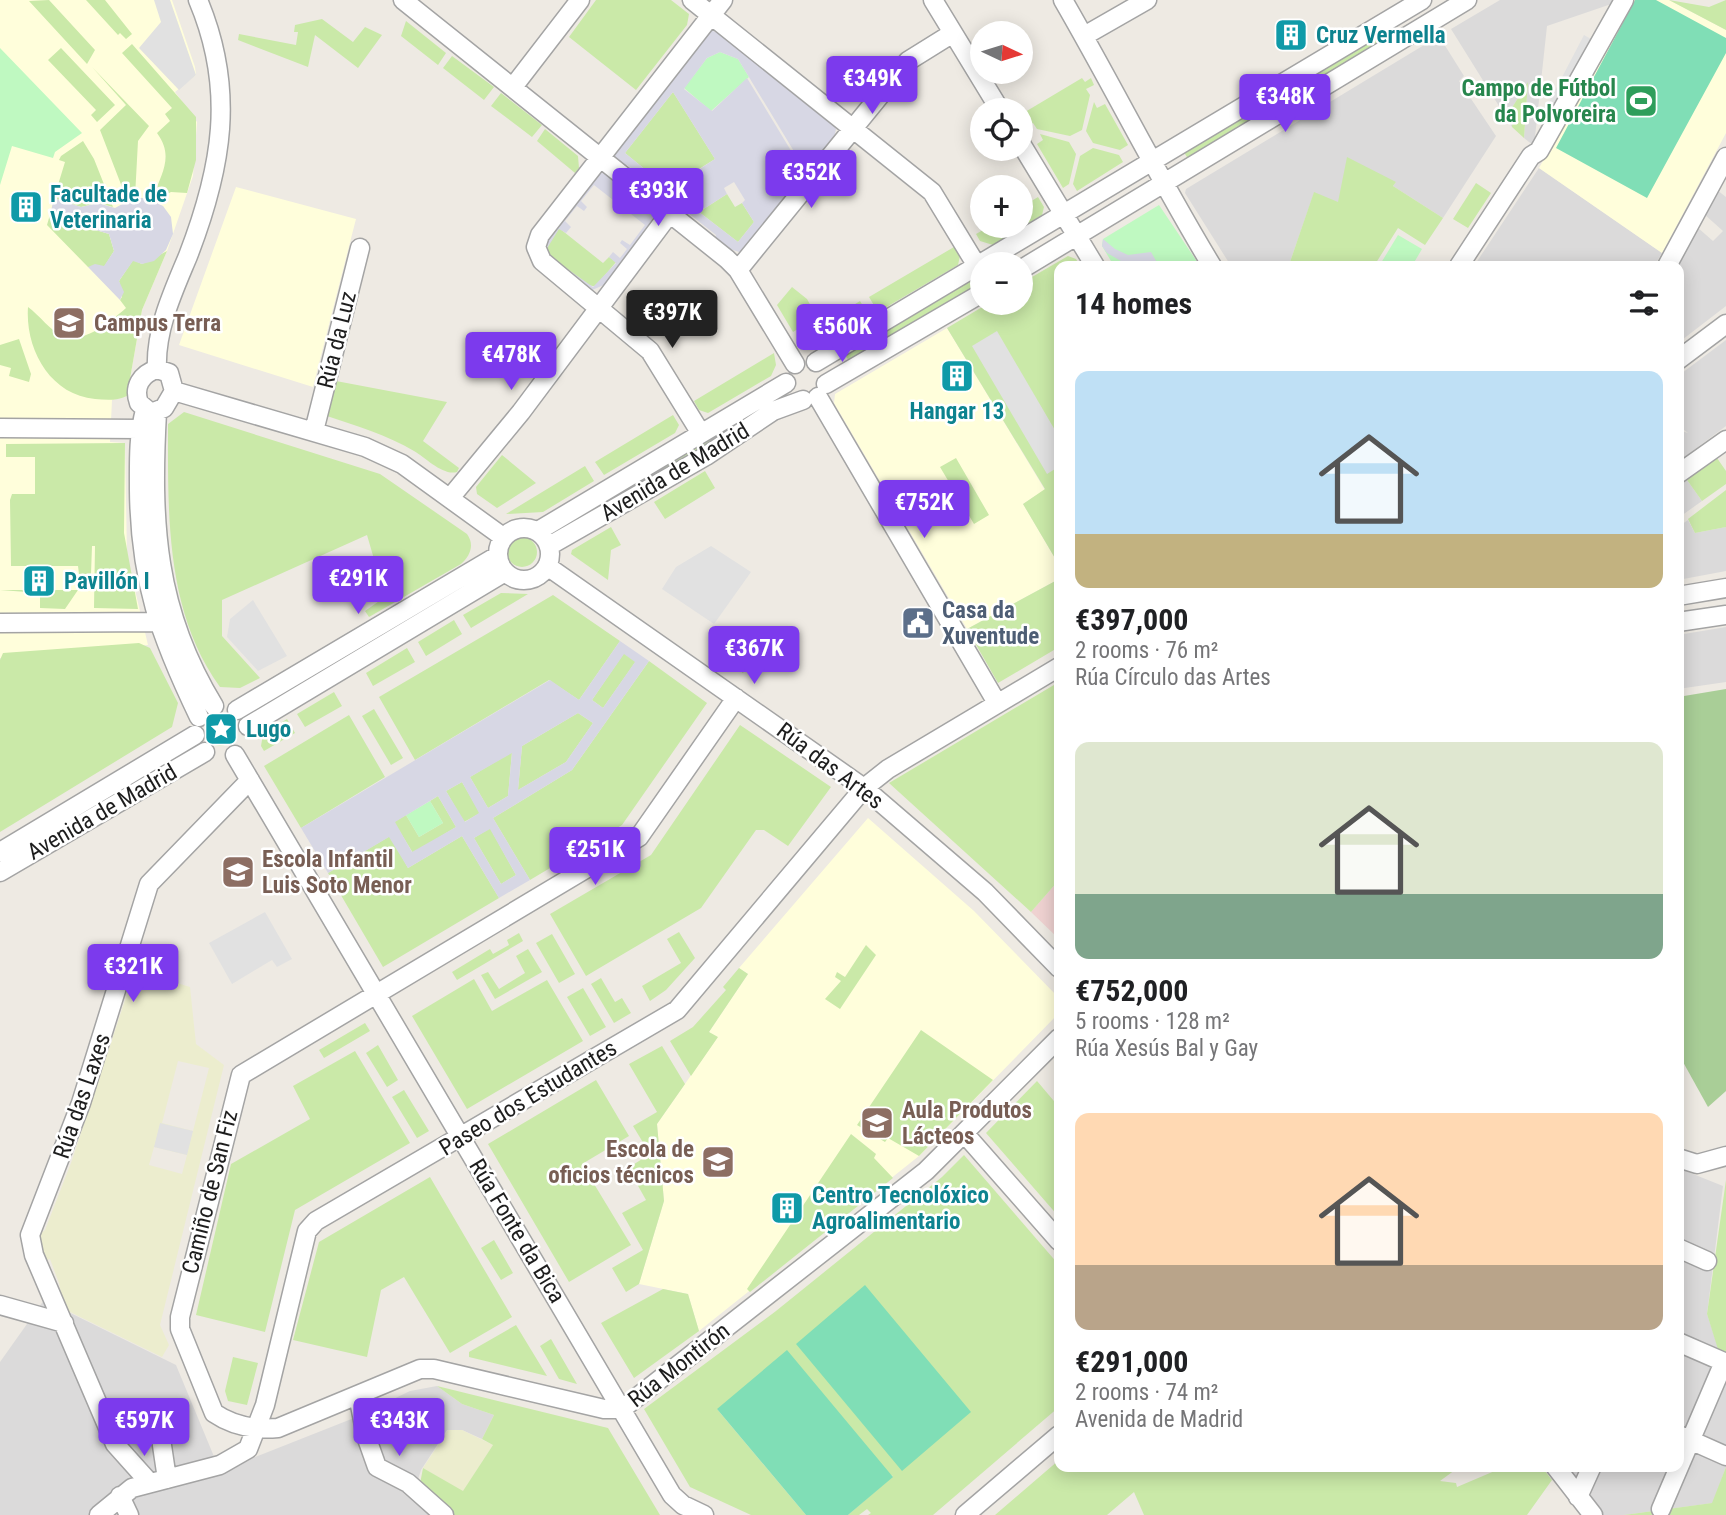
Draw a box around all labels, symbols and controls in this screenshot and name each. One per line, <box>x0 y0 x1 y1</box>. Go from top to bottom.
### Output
building icon: Cruz Vermella <box>1272 16 1310 54</box>
north arrow <box>970 21 1032 84</box>
map controls <box>970 21 1033 315</box>
place label: Cruz Vermella <box>1316 22 1446 49</box>
pin: €349K <box>823 57 921 116</box>
text: €349K <box>842 65 902 92</box>
pin: €348K <box>1236 74 1334 134</box>
place label: Campo de Fútbol da Polvoreira <box>1461 75 1616 128</box>
sports icon: Campo de Fútbol da Polvoreira <box>1622 82 1660 120</box>
text: €348K <box>1255 83 1315 110</box>
button: locate <box>970 98 1033 161</box>
pin: €352K <box>762 150 860 210</box>
text: €352K <box>781 159 841 186</box>
pin: €393K <box>609 168 707 228</box>
button: + <box>970 175 1033 238</box>
text: €393K <box>628 177 688 204</box>
place label: Facultade de Veterinaria <box>50 181 167 234</box>
building icon: Facultade de Veterinaria <box>7 188 45 226</box>
button: − <box>970 252 1033 315</box>
icon: filters <box>1625 284 1663 322</box>
text: 14 homes <box>1075 286 1192 321</box>
street label: Rúa da Luz <box>312 289 362 391</box>
pin: €397K <box>623 290 721 350</box>
text: €397K <box>642 299 702 326</box>
school or university icon: Campus Terra <box>50 304 88 342</box>
pin: €560K <box>793 304 891 364</box>
place label: Campus Terra <box>94 310 221 337</box>
text: €560K <box>812 313 872 340</box>
pin: €478K <box>462 332 560 392</box>
text: €478K <box>481 341 541 368</box>
building icon: Hangar 13 <box>938 357 976 395</box>
place label: Hangar 13 <box>910 398 1004 425</box>
icon: home <box>1306 416 1432 542</box>
street label: Avenida de Madrid <box>596 417 754 527</box>
pin: €752K <box>875 480 973 540</box>
text: €752K <box>894 489 954 516</box>
pin: €291K <box>309 556 407 616</box>
building icon: Pavillón I <box>20 562 58 600</box>
text: €291K <box>328 565 388 592</box>
place label: Pavillón I <box>64 568 150 595</box>
place label: Casa da Xuventude <box>942 597 1039 650</box>
text: €397,000 <box>1075 602 1188 637</box>
public building icon: Casa da Xuventude <box>899 604 937 642</box>
pin: €367K <box>705 626 803 686</box>
text: €367K <box>724 635 784 662</box>
text: 2 rooms · 76 m² <box>1075 637 1218 664</box>
text: Rúa Círculo das Artes <box>1075 664 1271 691</box>
place icon: Lugo <box>202 710 240 748</box>
place label: Lugo <box>246 716 291 743</box>
street label: Rúa das Artes <box>771 717 889 815</box>
street label: Avenida de Madrid <box>22 758 182 866</box>
icon: home <box>1306 787 1432 913</box>
pin: €251K <box>546 828 644 887</box>
text: €251K <box>565 836 625 863</box>
place label: Escola Infantil Luis Soto Menor <box>262 846 412 899</box>
school or university icon: Escola Infantil Luis Soto Menor <box>219 853 257 891</box>
pin: €321K <box>84 944 182 1004</box>
text: €321K <box>103 953 163 980</box>
text: €752,000 <box>1075 973 1188 1008</box>
text: 5 rooms · 128 m² <box>1075 1008 1230 1035</box>
street label: Rúa das Laxes <box>48 1030 116 1162</box>
street label: Paseo dos Estudantes <box>434 1034 622 1162</box>
text: Rúa Xesús Bal y Gay <box>1075 1035 1258 1062</box>
place label: Aula Produtos Lácteos <box>902 1097 1032 1150</box>
school or university icon: Aula Produtos Lácteos <box>858 1104 896 1142</box>
street label: Camiño de San Fiz <box>177 1107 243 1277</box>
place label: Escola de oficios técnicos <box>548 1136 694 1189</box>
school or university icon: Escola de oficios técnicos <box>699 1143 737 1181</box>
street label: Rúa Fonte da Bica <box>463 1154 571 1308</box>
icon: home <box>1306 1158 1432 1284</box>
place label: Centro Tecnolóxico Agroalimentario <box>812 1182 989 1235</box>
building icon: Centro Tecnolóxico Agroalimentario <box>768 1189 806 1227</box>
street label: Rúa Montirón <box>623 1317 735 1413</box>
text: €291,000 <box>1075 1344 1188 1379</box>
text: 2 rooms · 74 m² <box>1075 1379 1218 1406</box>
pin: €597K <box>95 1398 193 1458</box>
pin: €343K <box>350 1398 448 1458</box>
text: Avenida de Madrid <box>1075 1406 1243 1433</box>
text: €597K <box>114 1407 174 1434</box>
text: €343K <box>369 1407 429 1434</box>

